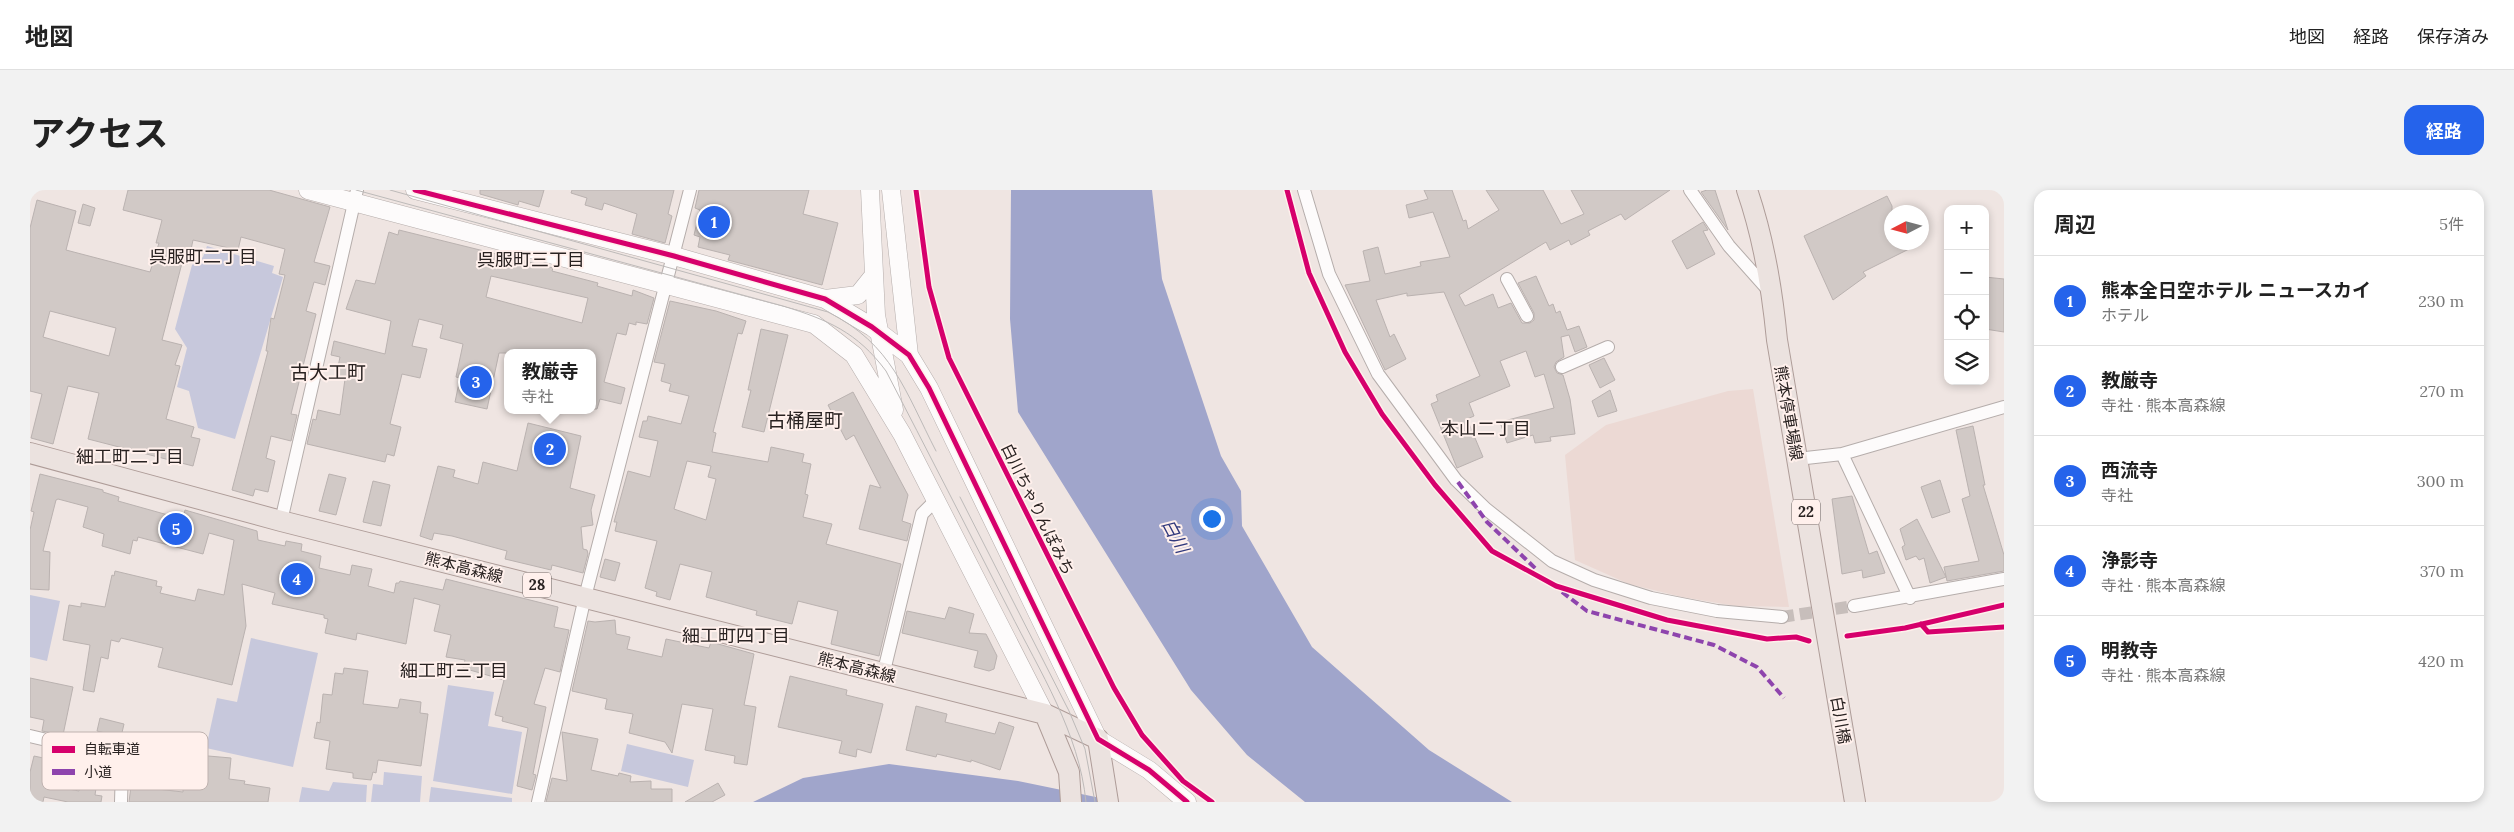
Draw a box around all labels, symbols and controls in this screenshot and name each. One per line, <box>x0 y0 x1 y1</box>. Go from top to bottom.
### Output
text: 地図 <box>25 21 73 52</box>
text: 地図 <box>2289 25 2325 48</box>
text: 経路 <box>2353 25 2389 48</box>
text: 保存済み <box>2417 25 2489 48</box>
button: 経路 <box>2404 105 2484 155</box>
text: アクセス <box>30 111 168 156</box>
pin: 1 <box>698 203 730 241</box>
north arrow <box>1884 205 1929 250</box>
map controls <box>1944 205 1989 385</box>
button: + <box>1944 205 1989 250</box>
text: 周辺 <box>2054 211 2096 238</box>
text: 5件 <box>2439 214 2464 234</box>
district label: 呉服町二丁目 <box>149 245 257 268</box>
district label: 呉服町三丁目 <box>477 248 585 271</box>
button: − <box>1944 250 1989 295</box>
text: 熊本全日空ホテル ニュースカイ <box>2101 278 2371 302</box>
text: 1 <box>2067 291 2073 311</box>
text: 230 m <box>2418 291 2464 311</box>
button: locate <box>1944 295 1989 340</box>
text: ホテル <box>2101 305 2149 325</box>
button: layers <box>1944 340 1989 385</box>
popup <box>504 349 596 414</box>
text: 教厳寺 <box>521 359 579 383</box>
district label: 古大工町 <box>290 360 366 384</box>
pin: 3 <box>460 363 492 401</box>
street label: 熊本停車場線 <box>1771 364 1807 462</box>
text: 教厳寺 <box>2101 368 2158 392</box>
text: 2 <box>2066 381 2074 401</box>
text: 270 m <box>2420 381 2464 401</box>
text: 寺社 <box>521 386 554 406</box>
text: 寺社 · 熊本高森線 <box>2101 395 2225 415</box>
district label: 古桶屋町 <box>767 408 843 432</box>
district label: 本山二丁目 <box>1441 417 1531 440</box>
pin: 2 <box>534 430 566 468</box>
street label: 白川ちゃりんぽみち <box>997 440 1079 578</box>
district label: 細工町二丁目 <box>76 445 184 468</box>
text: 西流寺 <box>2101 458 2158 482</box>
text: 3 <box>2066 471 2074 491</box>
text: 300 m <box>2417 471 2464 491</box>
text: 寺社 <box>2101 485 2133 505</box>
road number: 22 <box>1792 500 1820 524</box>
your location <box>1199 506 1225 532</box>
pin: 5 <box>160 510 192 548</box>
water label: 白川 <box>1157 514 1195 559</box>
street label: 熊本高森線 <box>423 548 505 586</box>
text: 浄影寺 <box>2101 548 2158 572</box>
pin: 4 <box>281 560 313 598</box>
text: 4 <box>2066 561 2074 581</box>
text: 370 m <box>2420 561 2464 581</box>
road number: 28 <box>523 572 551 598</box>
text: 寺社 · 熊本高森線 <box>2101 575 2225 595</box>
district label: 細工町四丁目 <box>682 624 790 647</box>
text: 明教寺 <box>2101 638 2158 662</box>
street label: 熊本高森線 <box>816 648 898 686</box>
text: 5 <box>2066 651 2074 671</box>
text: 420 m <box>2418 651 2464 671</box>
district label: 細工町三丁目 <box>400 659 508 682</box>
text: 寺社 · 熊本高森線 <box>2101 665 2225 685</box>
street label: 白川橋 <box>1827 695 1855 745</box>
legend <box>42 732 208 790</box>
text: 自転車道 <box>84 740 140 758</box>
text: 小道 <box>84 763 112 781</box>

